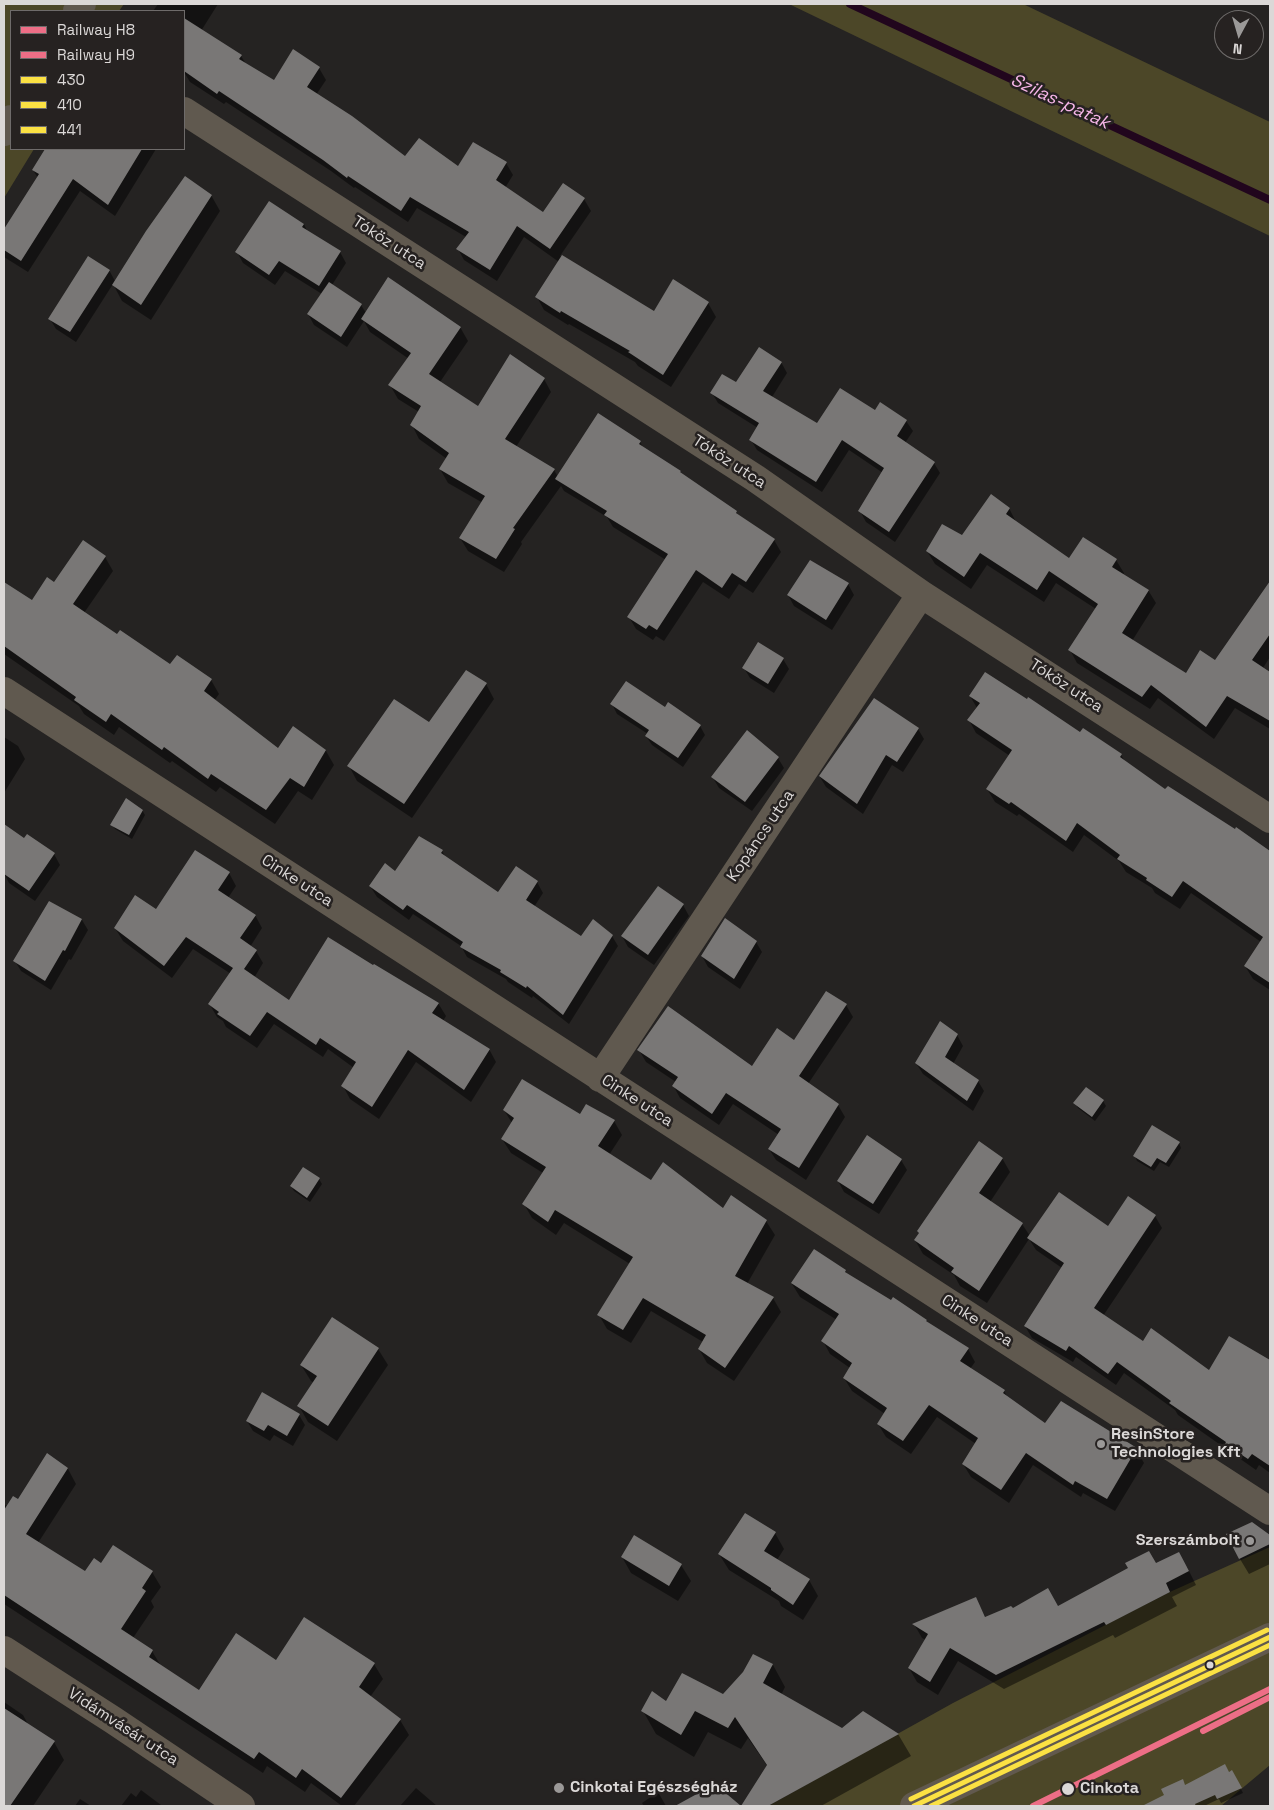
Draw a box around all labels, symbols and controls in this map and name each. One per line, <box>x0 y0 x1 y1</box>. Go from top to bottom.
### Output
legend <box>10 10 185 150</box>
north arrow <box>1214 10 1264 60</box>
text: Railway H8 <box>57 20 135 39</box>
text: N <box>1232 39 1243 58</box>
text: Railway H9 <box>57 45 135 64</box>
text: 430 <box>57 70 85 89</box>
water label: Szilas-patak <box>1007 70 1113 134</box>
text: 410 <box>57 95 82 114</box>
text: 441 <box>57 120 82 139</box>
street label: Tóköz utca <box>349 212 429 274</box>
street label: Tóköz utca <box>689 431 769 493</box>
street label: Tóköz utca <box>1026 655 1106 717</box>
street label: Kopáncs utca <box>723 787 799 885</box>
street label: Cinke utca <box>258 851 336 911</box>
street label: Cinke utca <box>598 1071 676 1131</box>
street label: Cinke utca <box>938 1291 1016 1351</box>
place label: ResinStore Technologies Kft <box>1111 1425 1241 1463</box>
marker: ResinStore Technologies Kft <box>1095 1438 1107 1450</box>
place label: Szerszámbolt <box>1136 1531 1240 1551</box>
marker: Szerszámbolt <box>1244 1535 1256 1547</box>
unlabelled marker <box>1205 1660 1215 1670</box>
street label: Vidámvásár utca <box>64 1684 182 1770</box>
place label: Cinkotai Egészségház <box>570 1778 738 1798</box>
place label: Cinkota <box>1080 1779 1139 1799</box>
marker: Cinkotai Egészségház <box>552 1781 566 1795</box>
marker: Cinkota <box>1060 1781 1076 1797</box>

